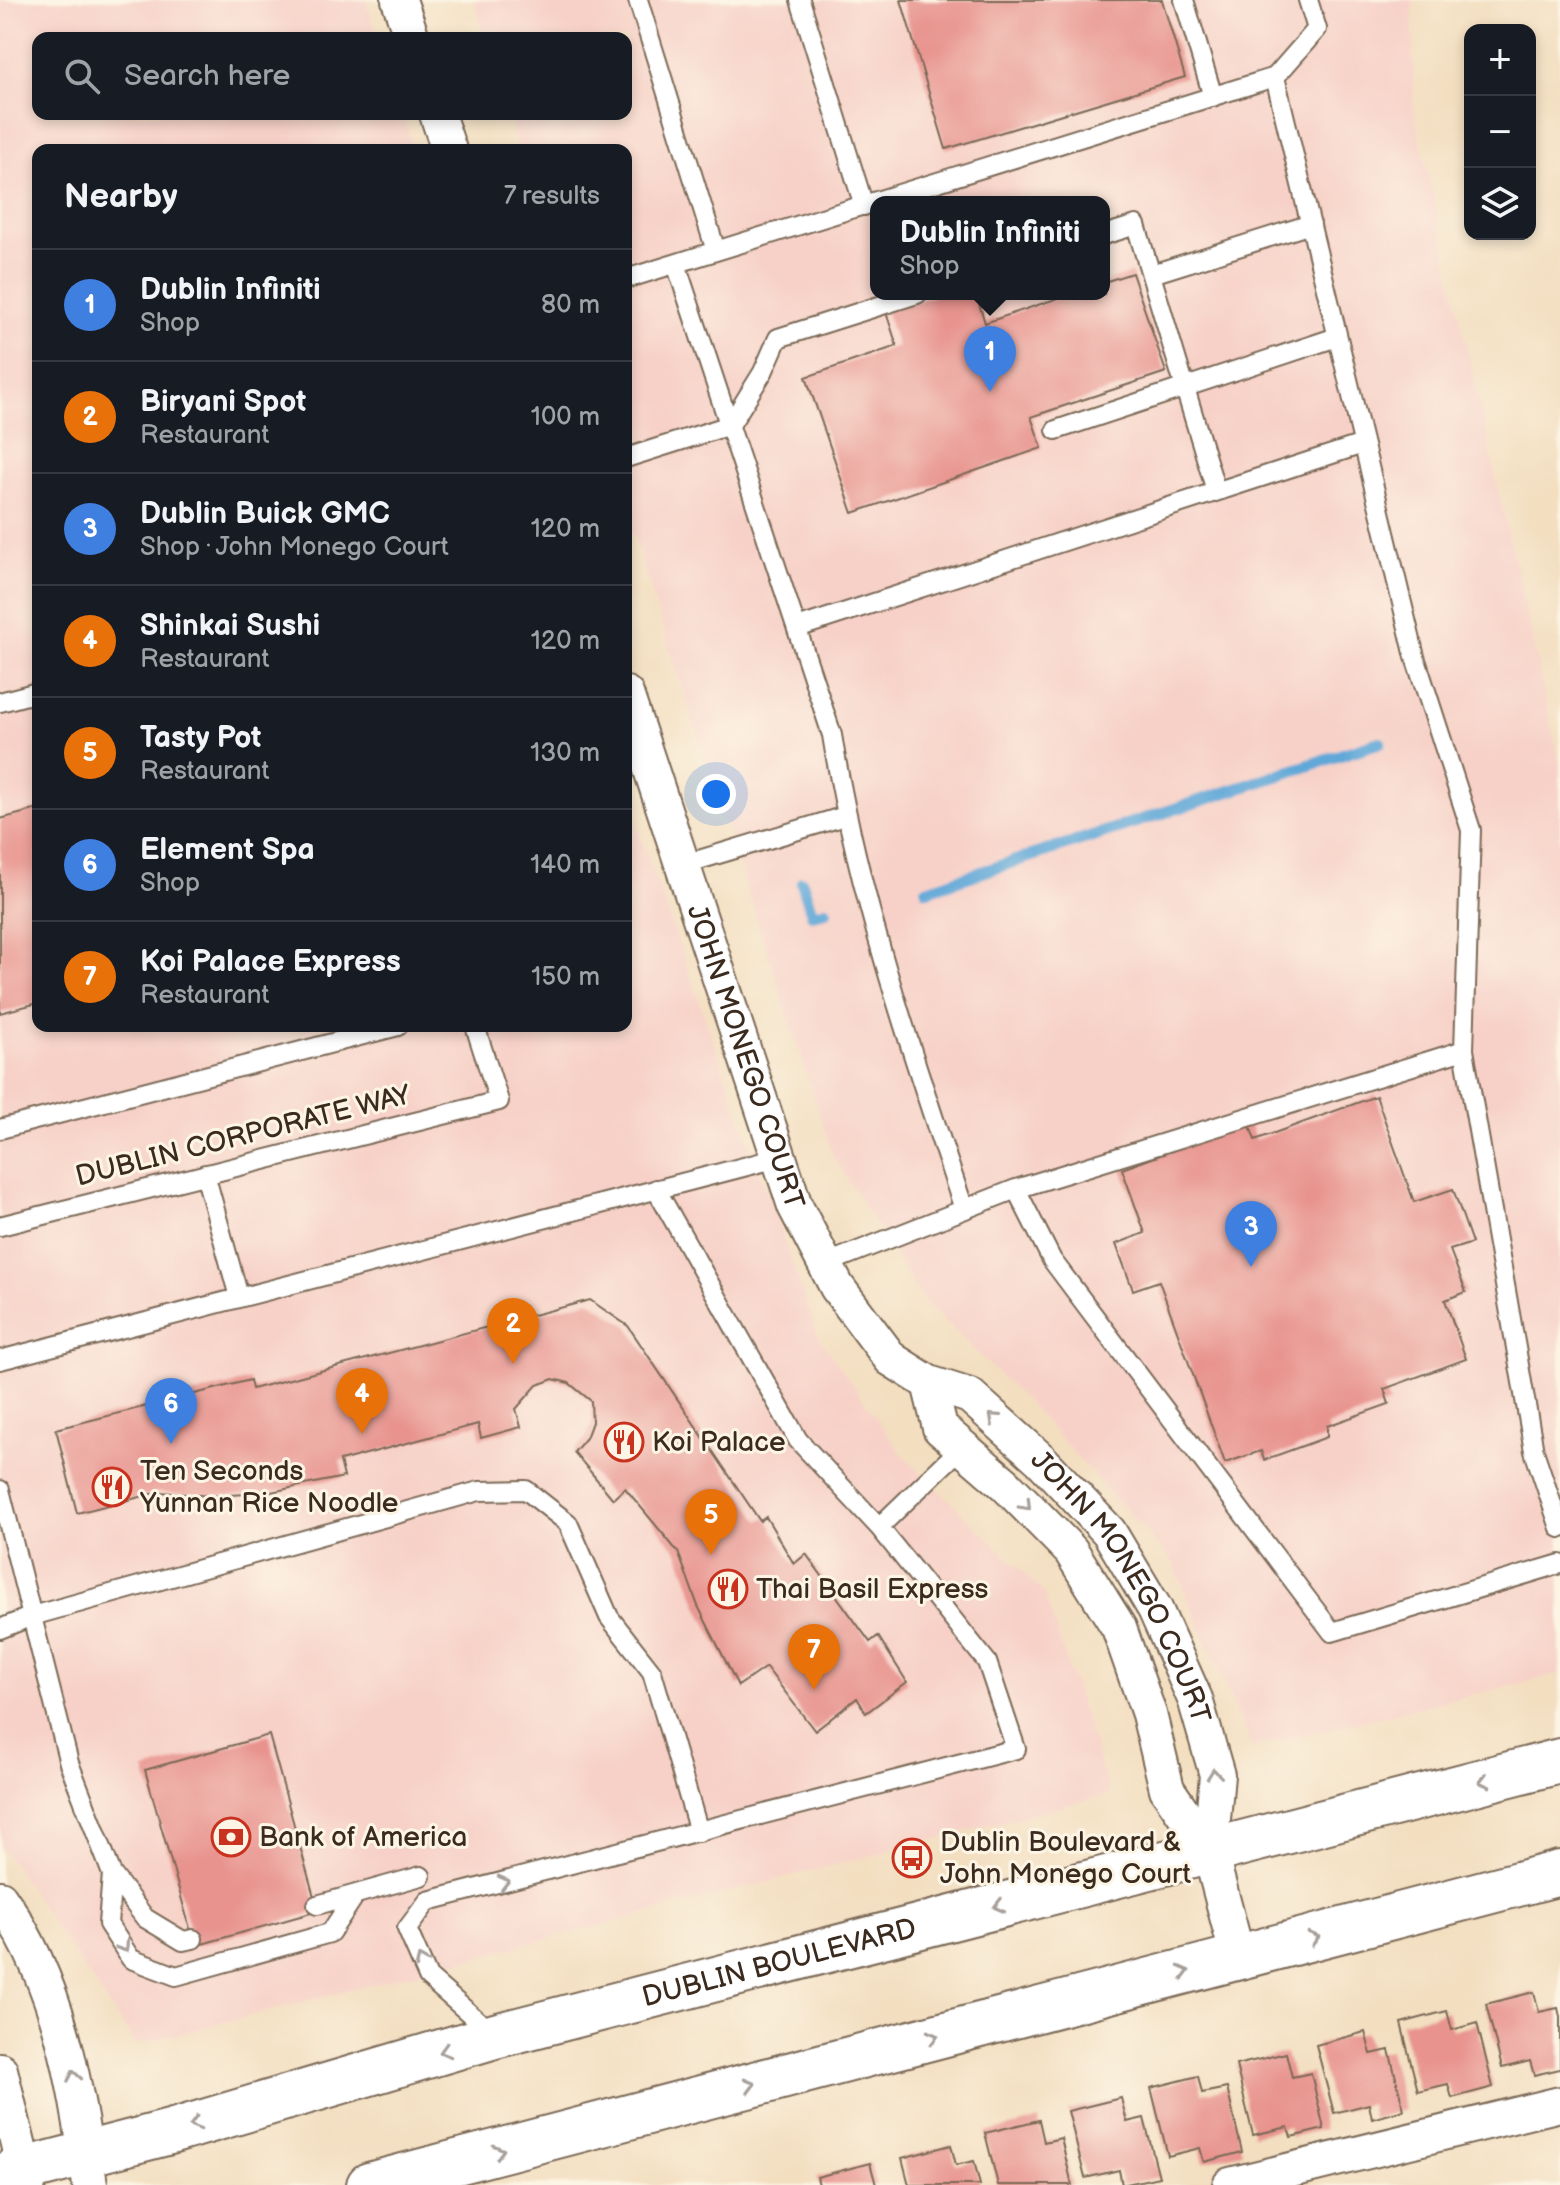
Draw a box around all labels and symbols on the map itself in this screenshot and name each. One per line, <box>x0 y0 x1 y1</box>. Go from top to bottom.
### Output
pin: 1 <box>964 326 1016 392</box>
your location <box>696 774 736 814</box>
street label: JOHN MONEGO COURT <box>680 900 811 1213</box>
street label: DUBLIN CORPORATE WAY <box>72 1078 414 1194</box>
pin: 3 <box>1225 1201 1277 1267</box>
pin: 2 <box>487 1298 539 1364</box>
pin: 4 <box>336 1368 388 1434</box>
pin: 6 <box>145 1378 197 1444</box>
one-way arrow <box>989 1413 1004 1428</box>
restaurant icon: Koi Palace <box>603 1421 645 1463</box>
place label: Koi Palace <box>652 1426 786 1459</box>
street label: JOHN MONEGO COURT <box>1024 1444 1218 1727</box>
place label: Ten Seconds Yunnan Rice Noodle <box>139 1455 398 1520</box>
restaurant icon: Ten Seconds Yunnan Rice Noodle <box>91 1466 133 1508</box>
pin: 5 <box>685 1489 737 1555</box>
one-way arrow <box>1016 1496 1031 1510</box>
restaurant icon: Thai Basil Express <box>707 1568 749 1610</box>
place label: Thai Basil Express <box>756 1573 989 1606</box>
pin: 7 <box>788 1624 840 1690</box>
one-way arrow <box>1206 1768 1223 1781</box>
one-way arrow <box>1478 1771 1492 1788</box>
bank icon: Bank of America <box>210 1816 252 1858</box>
place label: Bank of America <box>259 1821 467 1854</box>
place label: Dublin Boulevard & John Monego Court <box>940 1826 1191 1891</box>
bus stop icon: Dublin Boulevard & John Monego Court <box>891 1837 933 1879</box>
one-way arrow <box>496 1875 510 1892</box>
one-way arrow <box>992 1896 1006 1913</box>
street label: DUBLIN BOULEVARD <box>639 1911 920 2014</box>
one-way arrow <box>1306 1930 1320 1947</box>
one-way arrow <box>114 1938 129 1953</box>
one-way arrow <box>415 1955 431 1970</box>
one-way arrow <box>1177 1964 1191 1981</box>
one-way arrow <box>925 2030 939 2047</box>
one-way arrow <box>438 2042 452 2058</box>
one-way arrow <box>67 2070 84 2083</box>
one-way arrow <box>743 2078 757 2095</box>
one-way arrow <box>189 2115 203 2131</box>
one-way arrow <box>491 2144 505 2161</box>

